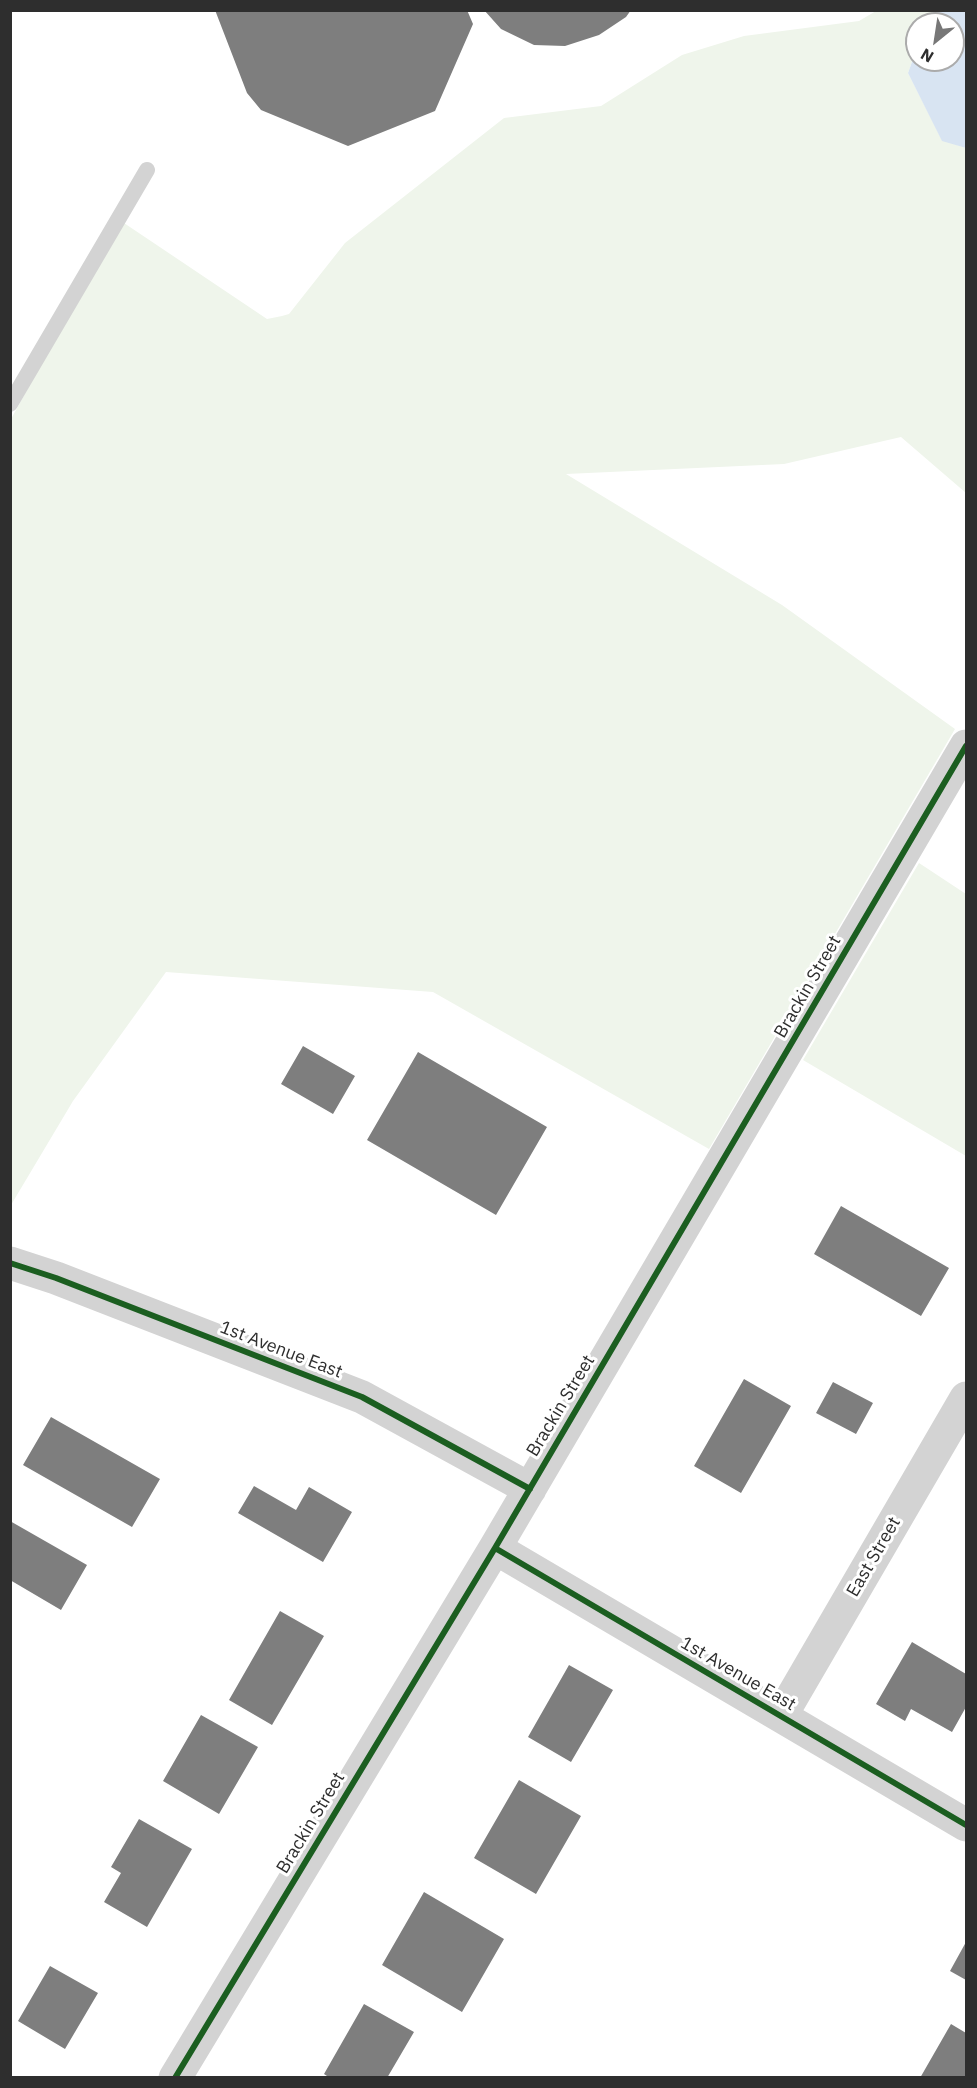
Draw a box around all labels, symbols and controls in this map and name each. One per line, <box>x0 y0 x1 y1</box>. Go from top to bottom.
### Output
north arrow <box>905 12 965 72</box>
text: N <box>917 44 937 67</box>
street label: Brackin Street <box>770 932 846 1042</box>
street label: 1st Avenue East <box>217 1317 345 1383</box>
street label: Brackin Street <box>522 1351 600 1461</box>
street label: East Street <box>842 1513 906 1601</box>
street label: 1st Avenue East <box>677 1632 799 1716</box>
street label: Brackin Street <box>272 1768 350 1878</box>

